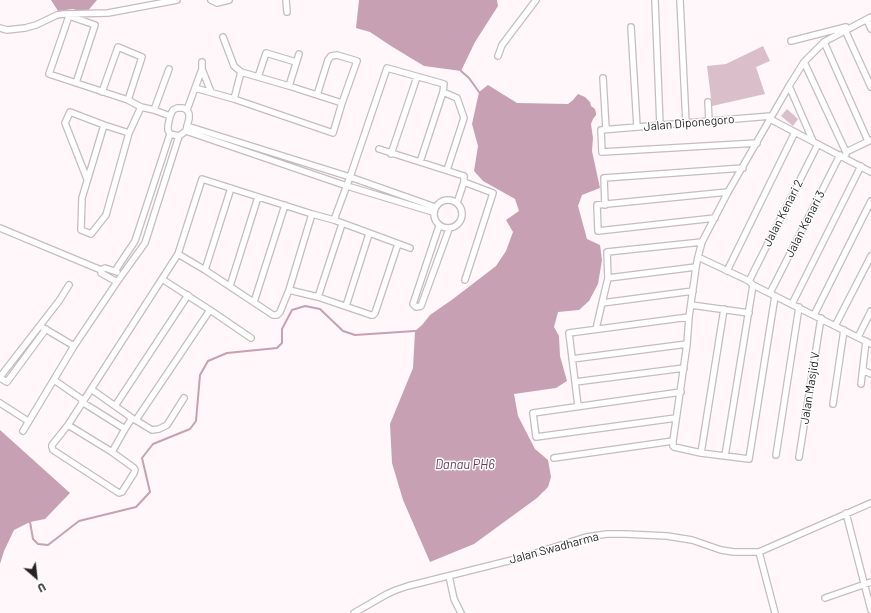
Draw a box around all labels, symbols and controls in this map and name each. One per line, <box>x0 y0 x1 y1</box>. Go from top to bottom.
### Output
street label: Jalan Diponegoro <box>643 112 735 134</box>
street label: Jalan Kenari 2 <box>760 177 806 249</box>
street label: Jalan Kenari 3 <box>782 188 828 260</box>
street label: Jalan Masjid V <box>797 351 823 425</box>
water label: Danau PH6 <box>435 457 495 473</box>
street label: Jalan Swadharma <box>508 529 600 567</box>
north arrow <box>16 557 56 597</box>
text: U <box>36 581 48 595</box>

